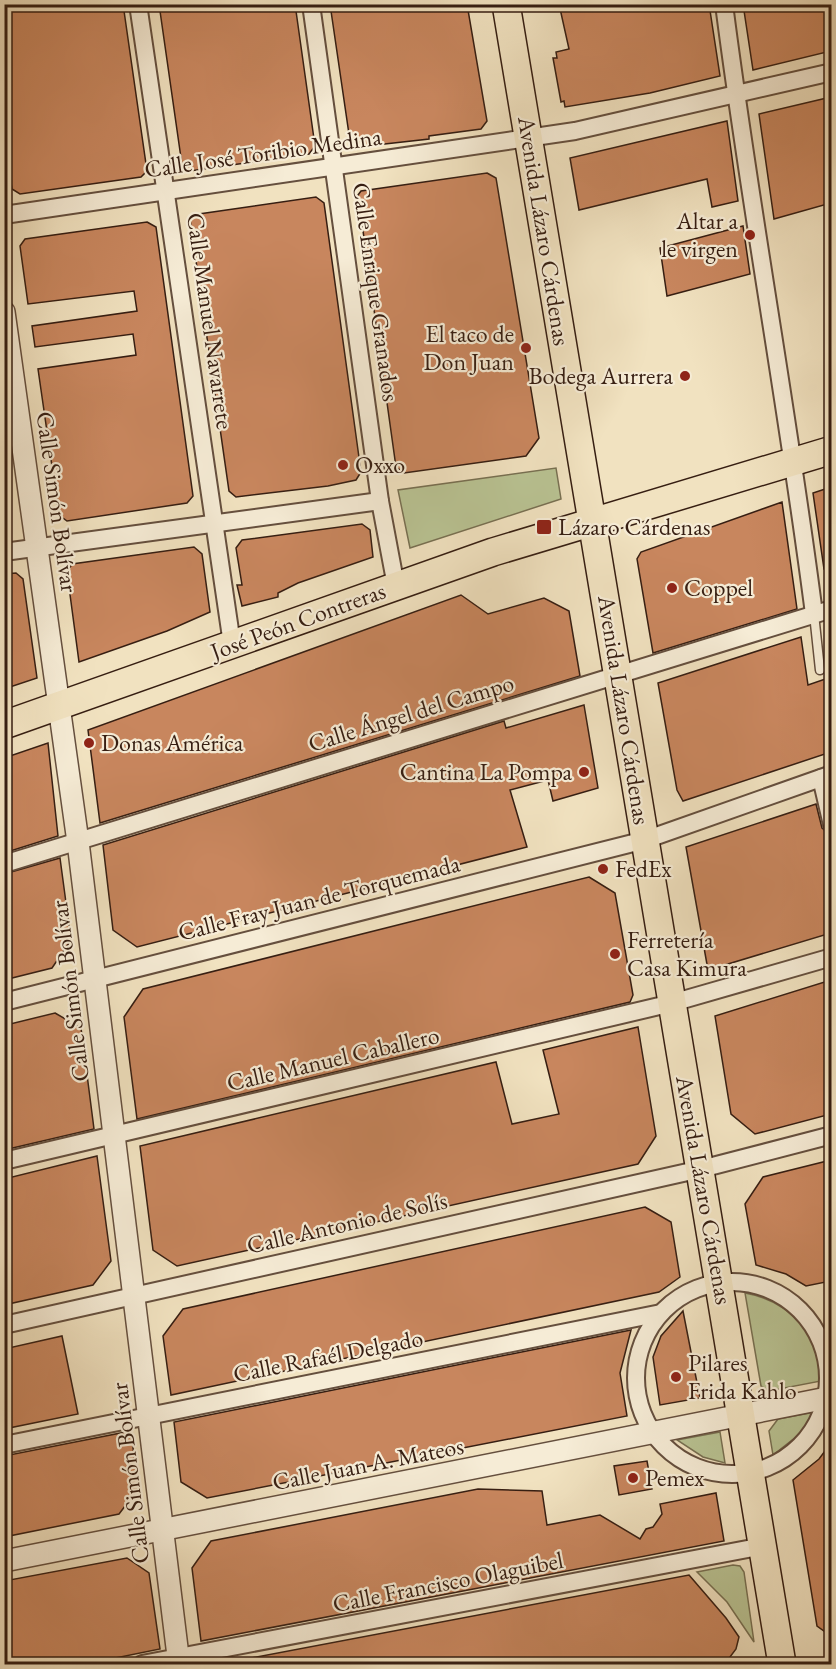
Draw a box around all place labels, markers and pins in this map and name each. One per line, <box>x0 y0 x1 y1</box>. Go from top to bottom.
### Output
place label: Altar a le virgen <box>661 205 738 264</box>
marker: Altar a le virgen <box>743 228 757 242</box>
place label: El taco de Don Juan <box>423 318 514 377</box>
marker: El taco de Don Juan <box>519 341 533 355</box>
place label: Bodega Aurrera <box>528 360 673 391</box>
marker: Bodega Aurrera <box>678 369 692 383</box>
place label: Oxxo <box>355 449 405 480</box>
marker: Oxxo <box>336 458 350 472</box>
place label: Lázaro Cárdenas <box>558 511 711 542</box>
marker: Lázaro Cárdenas <box>535 518 553 536</box>
place label: Coppel <box>684 572 753 603</box>
marker: Coppel <box>665 581 679 595</box>
place label: Donas América <box>101 727 244 758</box>
marker: Donas América <box>82 736 96 750</box>
place label: Cantina La Pompa <box>400 756 572 787</box>
marker: Cantina La Pompa <box>577 765 591 779</box>
place label: FedEx <box>615 853 672 884</box>
marker: FedEx <box>596 862 610 876</box>
place label: Ferretería Casa Kimura <box>627 924 747 983</box>
marker: Ferretería Casa Kimura <box>608 947 622 961</box>
place label: Pilares Frida Kahlo <box>688 1347 797 1406</box>
marker: Pilares Frida Kahlo <box>669 1370 683 1384</box>
place label: Pemex <box>645 1462 705 1493</box>
marker: Pemex <box>626 1471 640 1485</box>

